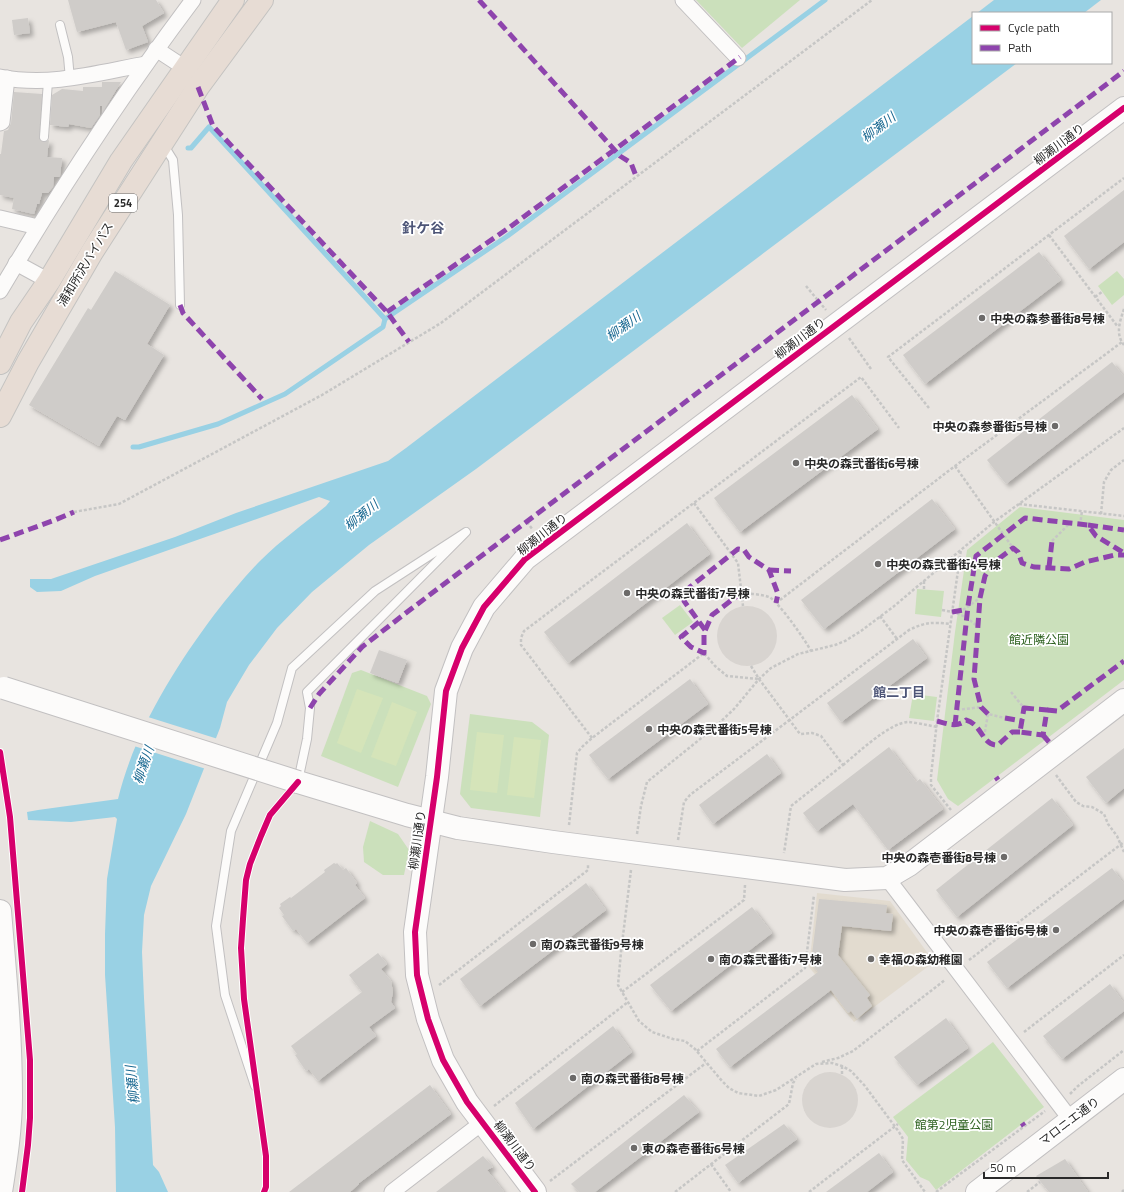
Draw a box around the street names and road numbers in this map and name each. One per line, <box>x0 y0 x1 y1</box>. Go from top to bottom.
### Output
street label: 柳瀬川通り <box>1029 118 1089 170</box>
road number: 254 <box>109 194 137 212</box>
street label: 浦和所沢バイパス <box>52 218 118 310</box>
street label: 柳瀬川通り <box>770 312 830 364</box>
street label: 柳瀬川通り <box>513 508 571 560</box>
street label: 柳瀬川通り <box>403 809 431 871</box>
street label: マロニエ通り <box>1035 1092 1103 1150</box>
street label: 柳瀬川通り <box>489 1116 541 1176</box>

